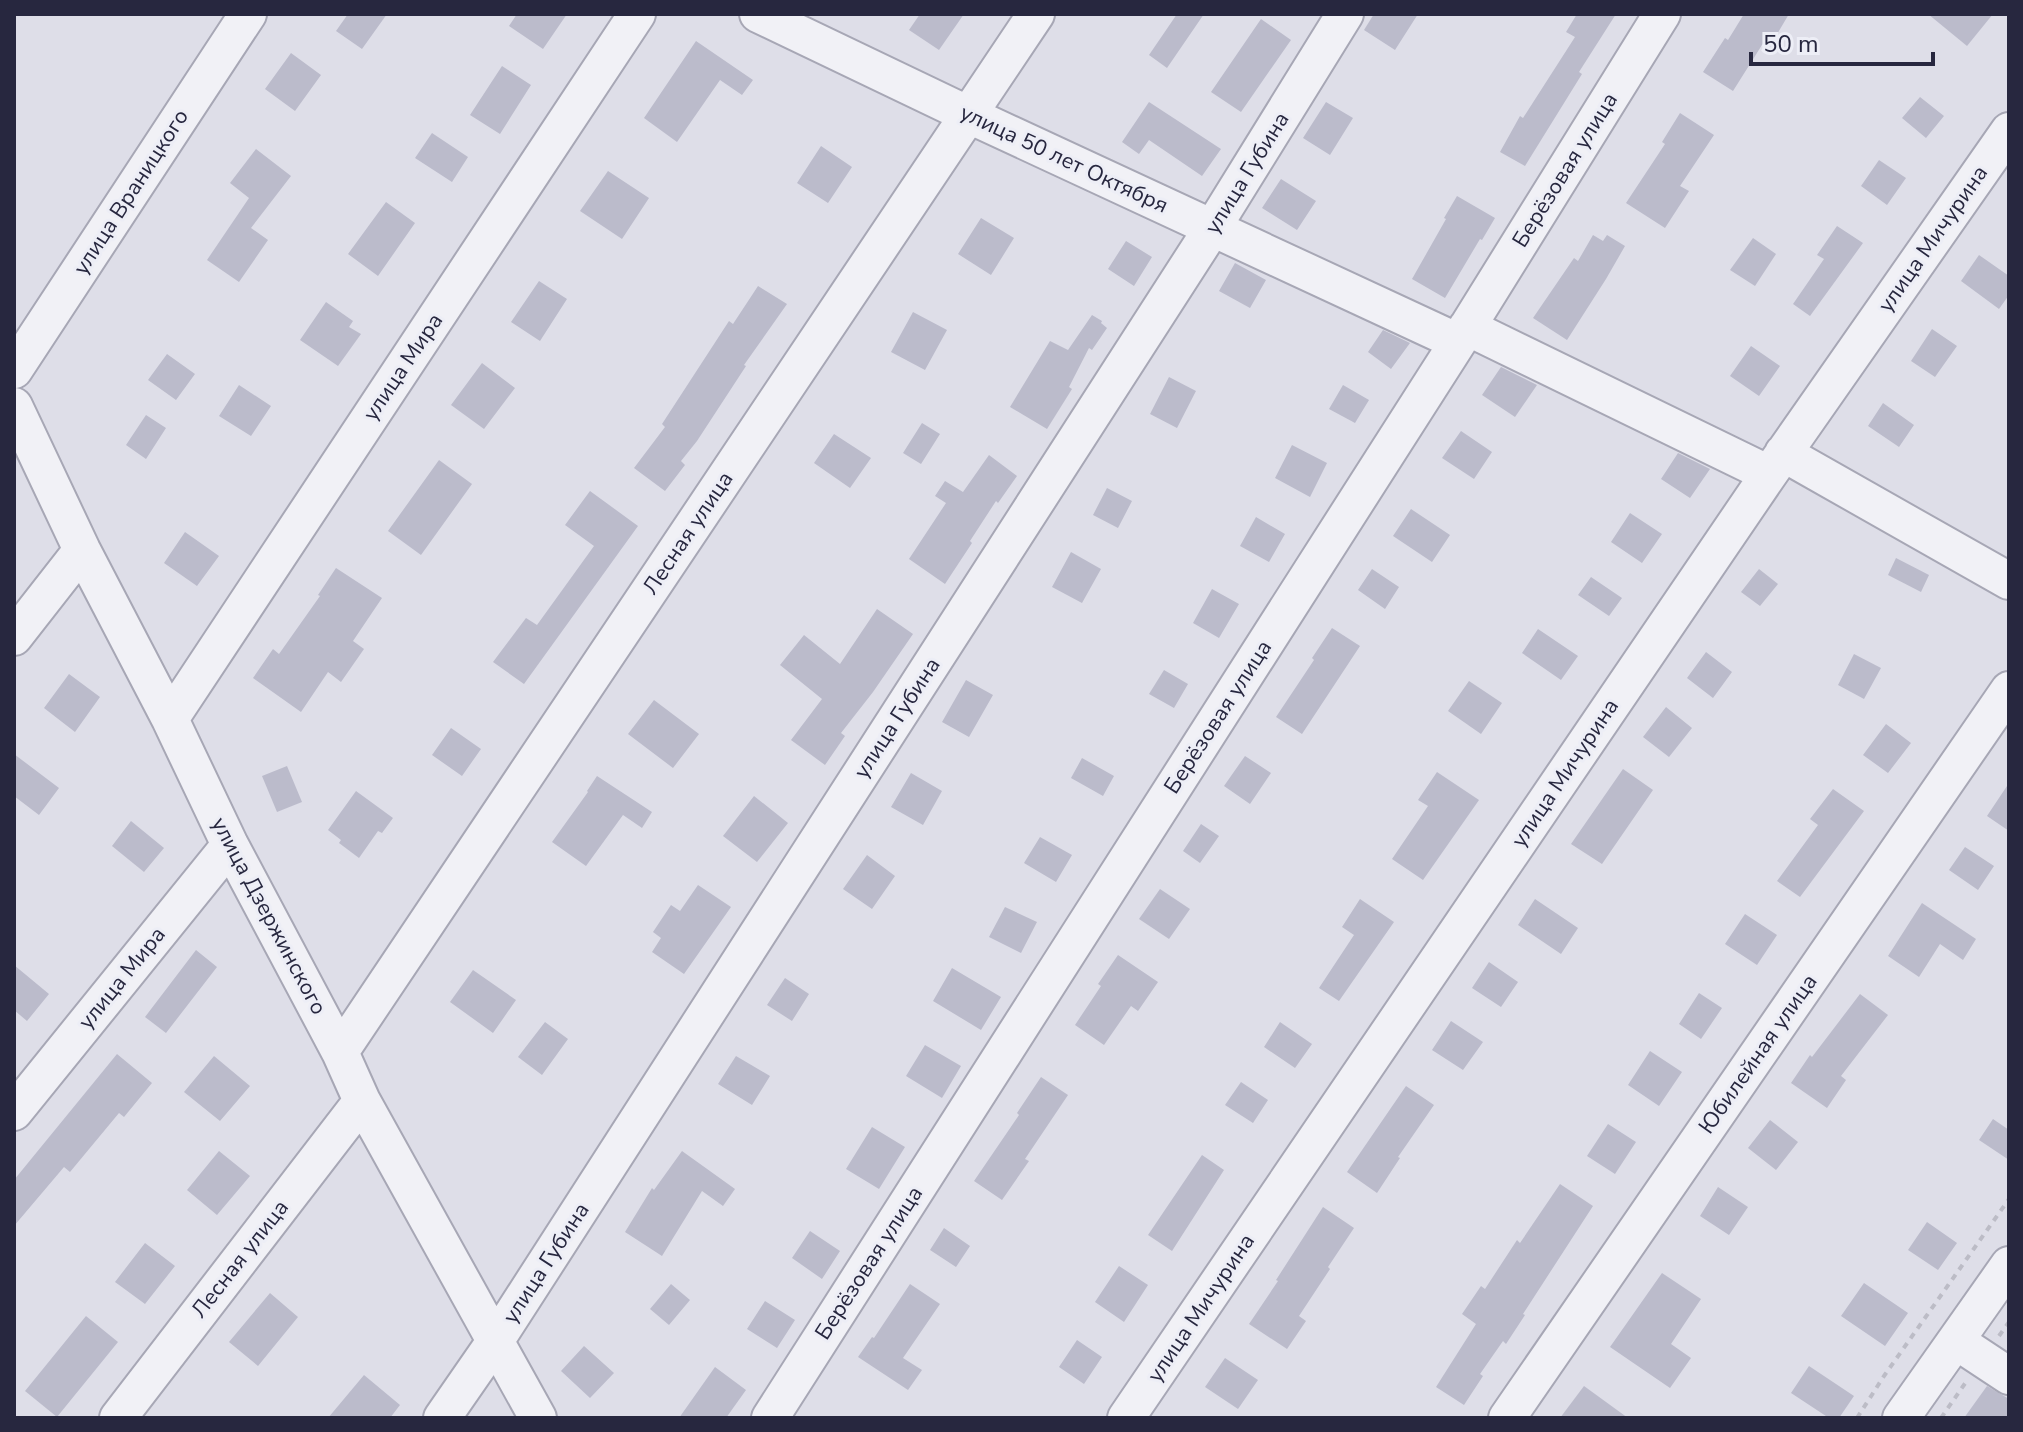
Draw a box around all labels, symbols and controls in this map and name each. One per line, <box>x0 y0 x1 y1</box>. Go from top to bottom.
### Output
scale bar <box>1751 16 1933 66</box>
text: 50 m <box>1763 28 1819 60</box>
street label: Берёзовая улица <box>1505 87 1625 253</box>
street label: улица 50 лет Октября <box>955 98 1173 220</box>
street label: улица Враницкого <box>66 103 196 281</box>
street label: улица Губина <box>1198 106 1296 240</box>
street label: улица Мичурина <box>1871 160 1995 318</box>
street label: улица Мира <box>356 307 450 427</box>
street label: Лесная улица <box>636 466 740 600</box>
street label: Берёзовая улица <box>1157 634 1279 800</box>
street label: улица Губина <box>847 652 947 784</box>
street label: улица Мичурина <box>1504 693 1626 853</box>
street label: улица Дзержинского <box>204 812 334 1020</box>
street label: улица Мира <box>71 921 173 1035</box>
street label: Юбилейная улица <box>1692 968 1824 1140</box>
street label: Берёзовая улица <box>808 1180 930 1346</box>
street label: Лесная улица <box>184 1194 296 1324</box>
street label: улица Губина <box>496 1197 596 1329</box>
street label: улица Мичурина <box>1140 1228 1262 1388</box>

